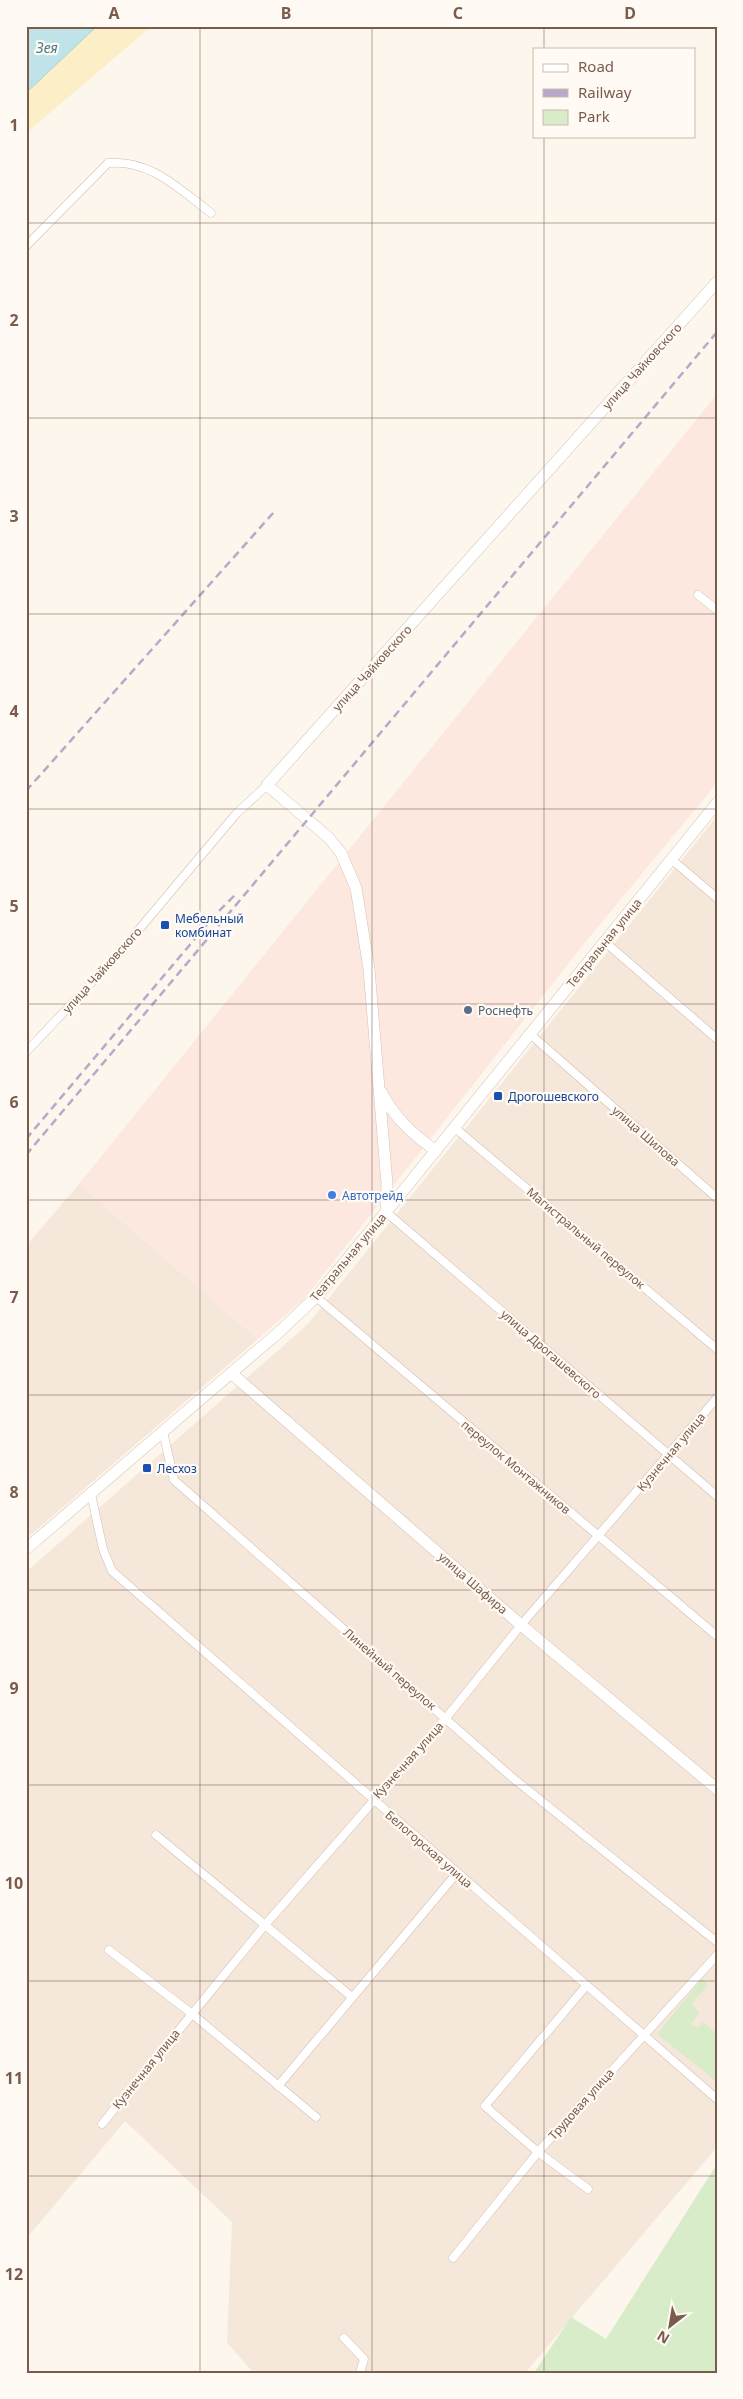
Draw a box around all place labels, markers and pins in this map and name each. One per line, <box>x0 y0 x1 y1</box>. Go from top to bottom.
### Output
place label: Мебельный комбинат <box>175 910 244 941</box>
marker: Мебельный комбинат <box>159 919 171 931</box>
place label: Роснефть <box>478 1002 533 1019</box>
marker: Роснефть <box>462 1004 474 1016</box>
place label: Дрогошевского <box>508 1088 599 1105</box>
marker: Дрогошевского <box>492 1090 504 1102</box>
place label: Автотрейд <box>342 1187 404 1204</box>
marker: Автотрейд <box>326 1189 338 1201</box>
place label: Лесхоз <box>157 1460 197 1477</box>
marker: Лесхоз <box>141 1462 153 1474</box>

